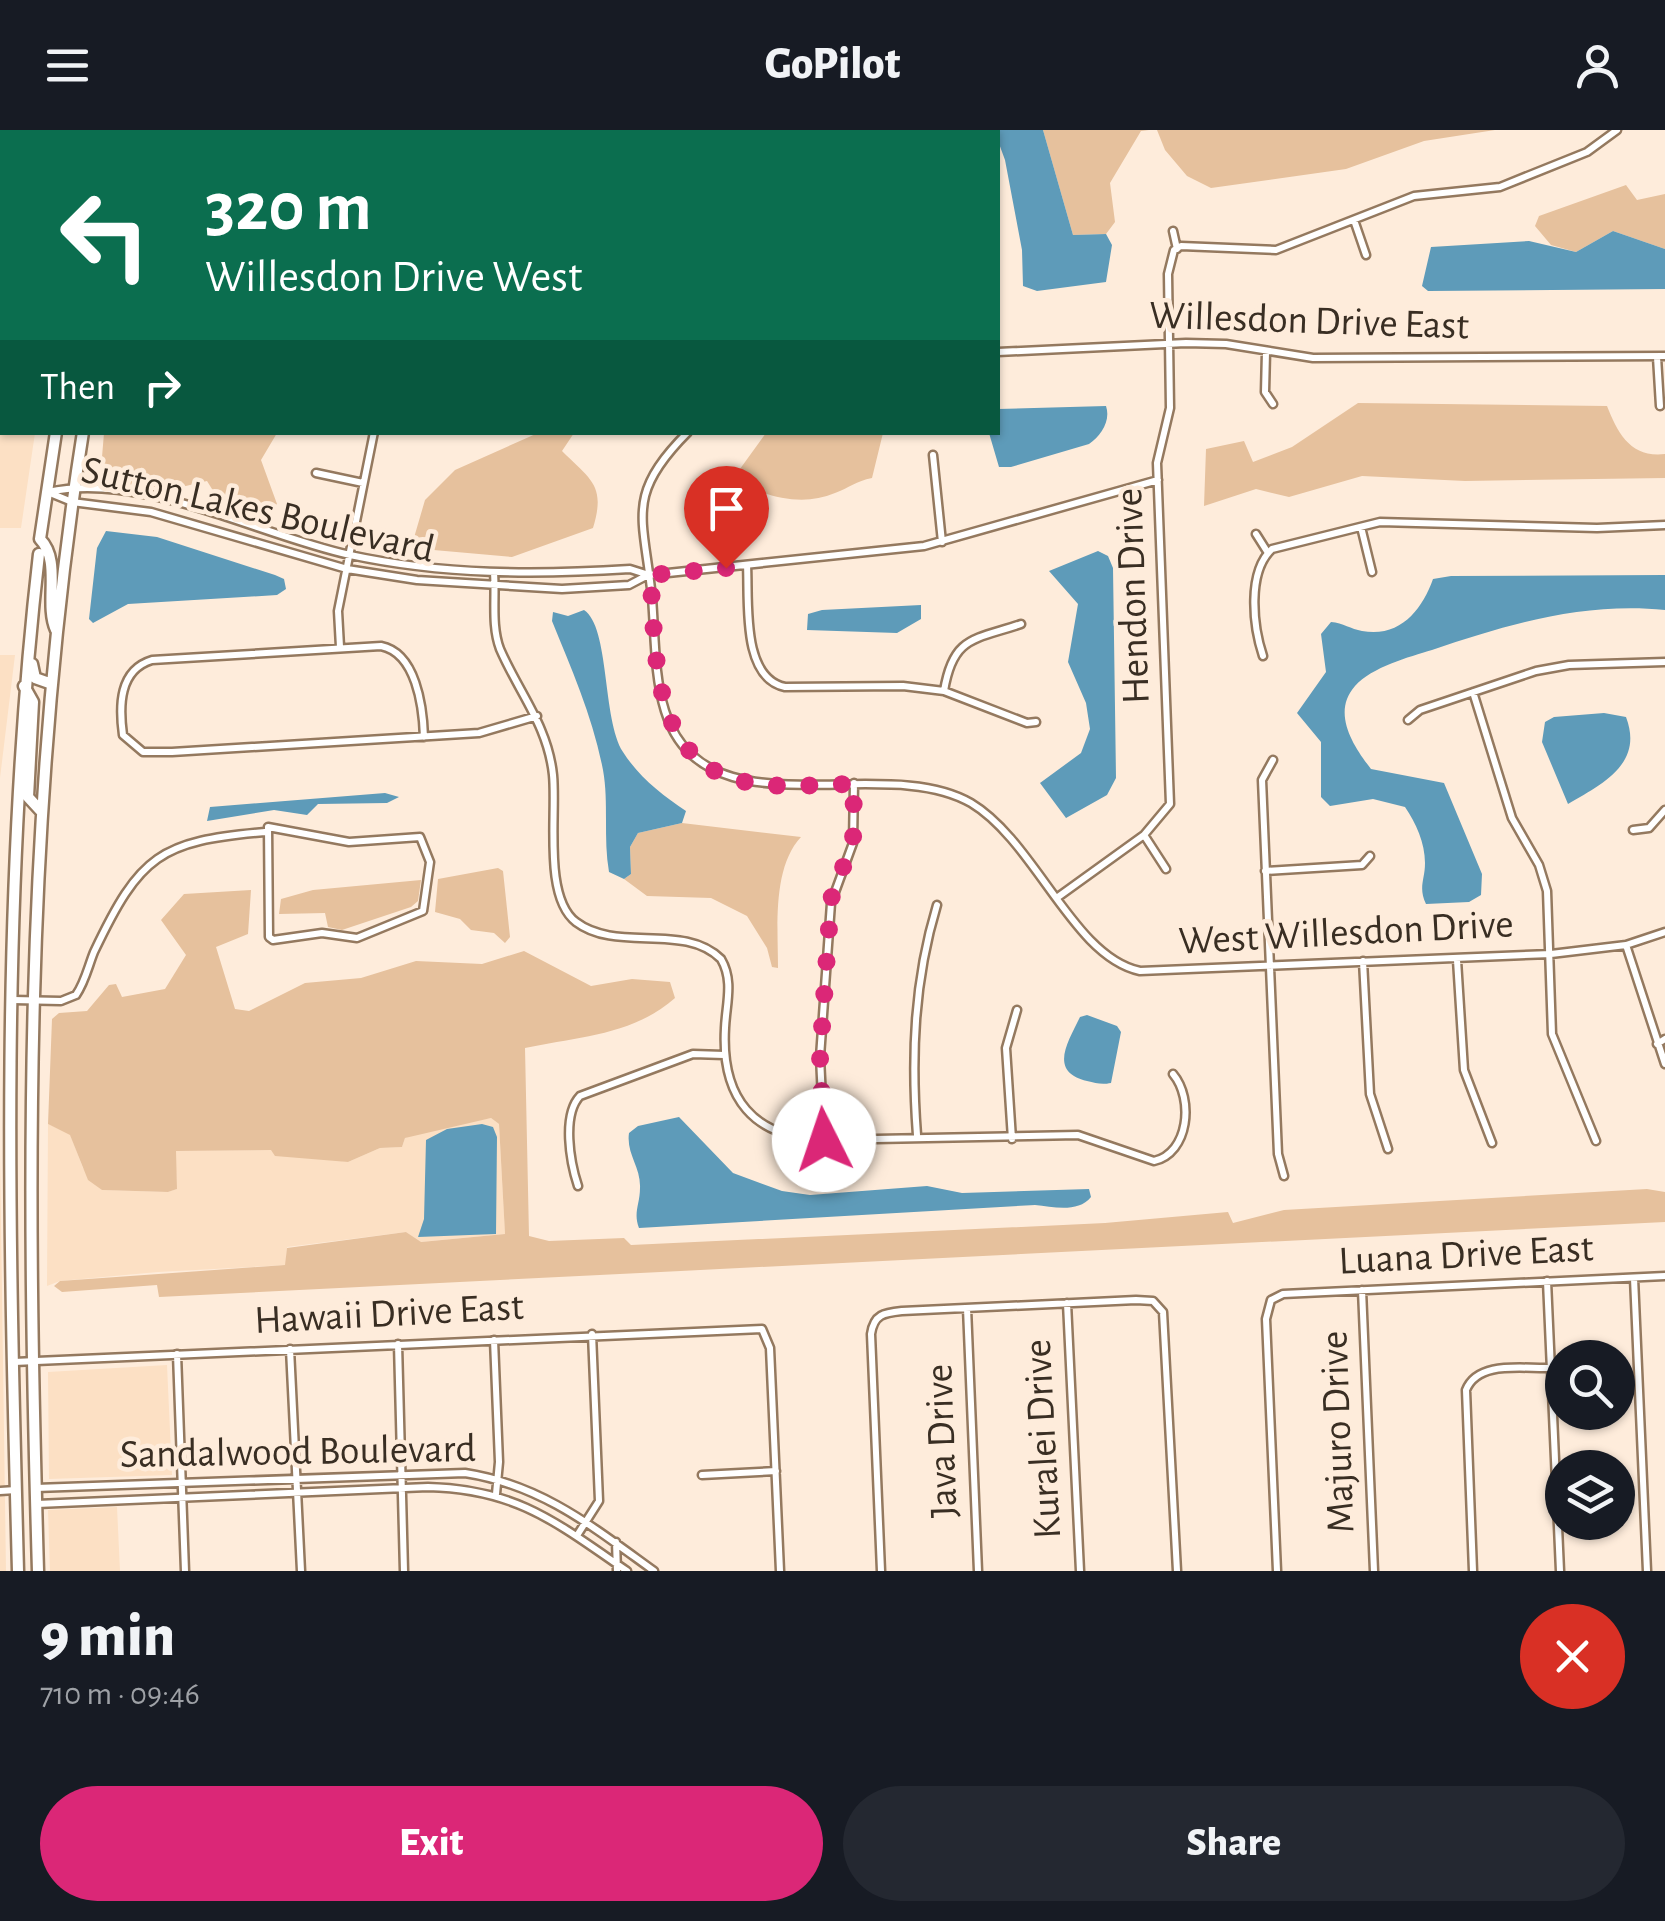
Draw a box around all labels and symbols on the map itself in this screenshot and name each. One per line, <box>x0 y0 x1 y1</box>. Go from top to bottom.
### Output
street label: Willesdon Drive East <box>1148 295 1470 347</box>
street label: Sutton Lakes Boulevard <box>78 450 438 570</box>
pin <box>684 466 769 569</box>
street label: Hendon Drive <box>1109 487 1157 705</box>
street label: West Willesdon Drive <box>1177 904 1515 962</box>
position arrow <box>772 1088 876 1192</box>
street label: Luana Drive East <box>1338 1228 1595 1282</box>
street label: Hawaii Drive East <box>253 1287 525 1341</box>
street label: Majuro Drive <box>1314 1330 1362 1534</box>
street label: Kuralei Drive <box>1018 1338 1068 1540</box>
street label: Java Drive <box>919 1363 965 1519</box>
street label: Sandalwood Boulevard <box>120 1429 476 1475</box>

